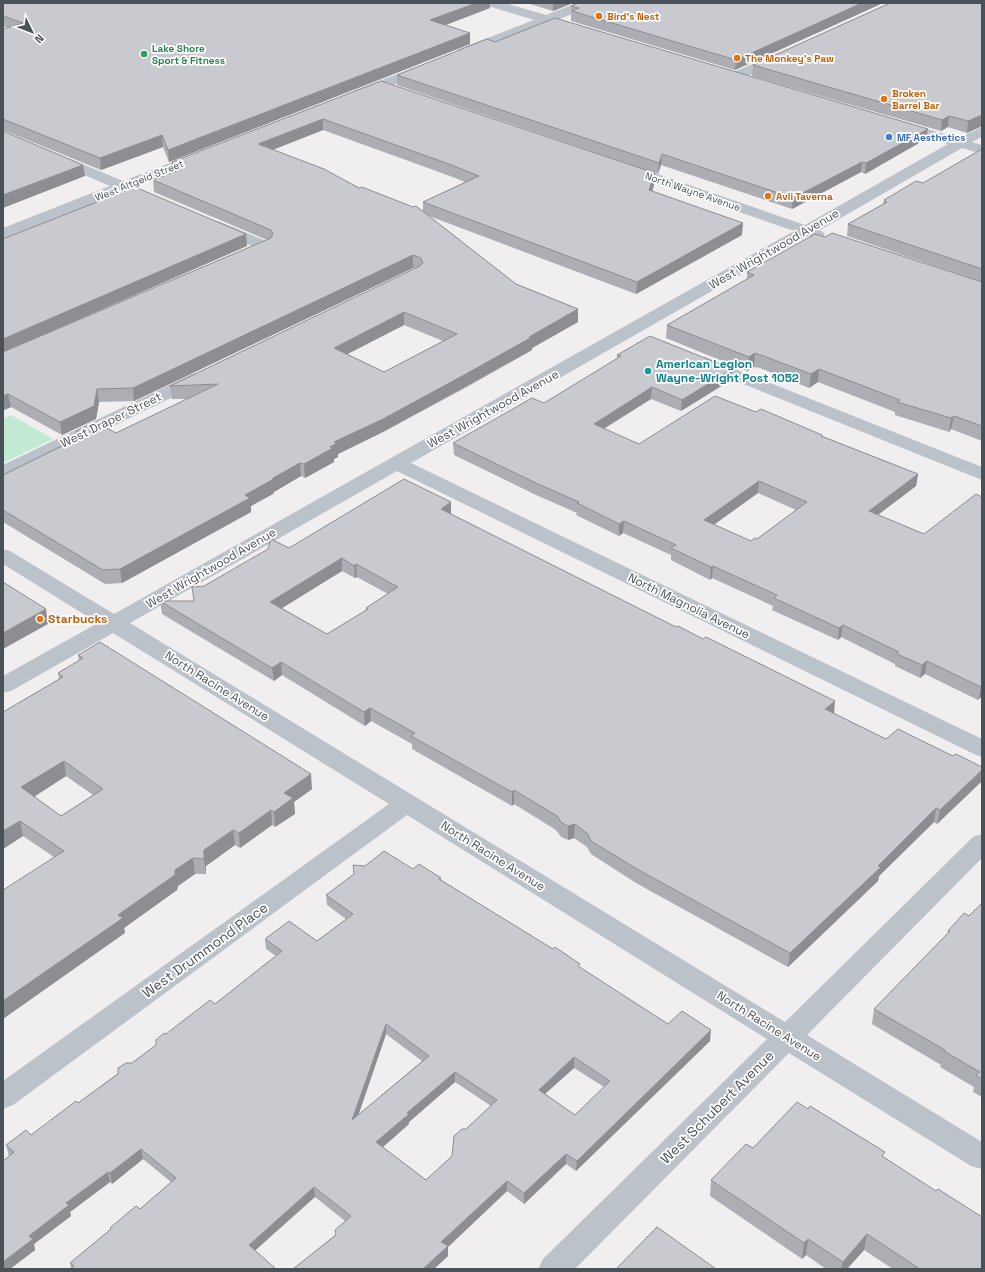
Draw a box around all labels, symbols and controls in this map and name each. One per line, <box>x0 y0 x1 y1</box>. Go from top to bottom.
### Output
place label: Bird's Nest <box>607 10 660 23</box>
marker: Bird's Nest <box>594 11 604 21</box>
north arrow <box>12 12 52 52</box>
text: N <box>32 31 47 46</box>
place label: Lake Shore Sport & Fitness <box>152 42 225 67</box>
marker: Lake Shore Sport & Fitness <box>139 49 149 59</box>
place label: The Monkey's Paw <box>745 52 834 65</box>
marker: The Monkey's Paw <box>732 53 742 63</box>
place label: Broken Barrel Bar <box>892 87 940 112</box>
marker: Broken Barrel Bar <box>879 94 889 104</box>
place label: MF Aesthetics <box>897 131 965 144</box>
marker: MF Aesthetics <box>884 132 894 142</box>
street label: West Altgeld Street <box>93 157 186 204</box>
street label: North Wayne Avenue <box>643 169 742 214</box>
place label: Avli Taverna <box>776 190 833 203</box>
marker: Avli Taverna <box>763 191 773 201</box>
street label: West Wrightwood Avenue <box>706 205 842 293</box>
place label: American Legion Wayne-Wright Post 1052 <box>656 356 799 386</box>
street label: West Wrightwood Avenue <box>424 366 562 452</box>
marker: American Legion Wayne-Wright Post 1052 <box>643 366 653 376</box>
street label: West Draper Street <box>58 389 164 451</box>
street label: West Wrightwood Avenue <box>143 524 279 612</box>
street label: North Magnolia Avenue <box>625 570 753 642</box>
place label: Starbucks <box>48 611 107 627</box>
marker: Starbucks <box>35 614 45 624</box>
street label: North Racine Avenue <box>162 647 272 725</box>
street label: North Racine Avenue <box>438 817 548 895</box>
street label: West Drummond Place <box>139 898 271 1002</box>
street label: North Racine Avenue <box>714 987 824 1065</box>
street label: West Schubert Avenue <box>656 1046 778 1168</box>

